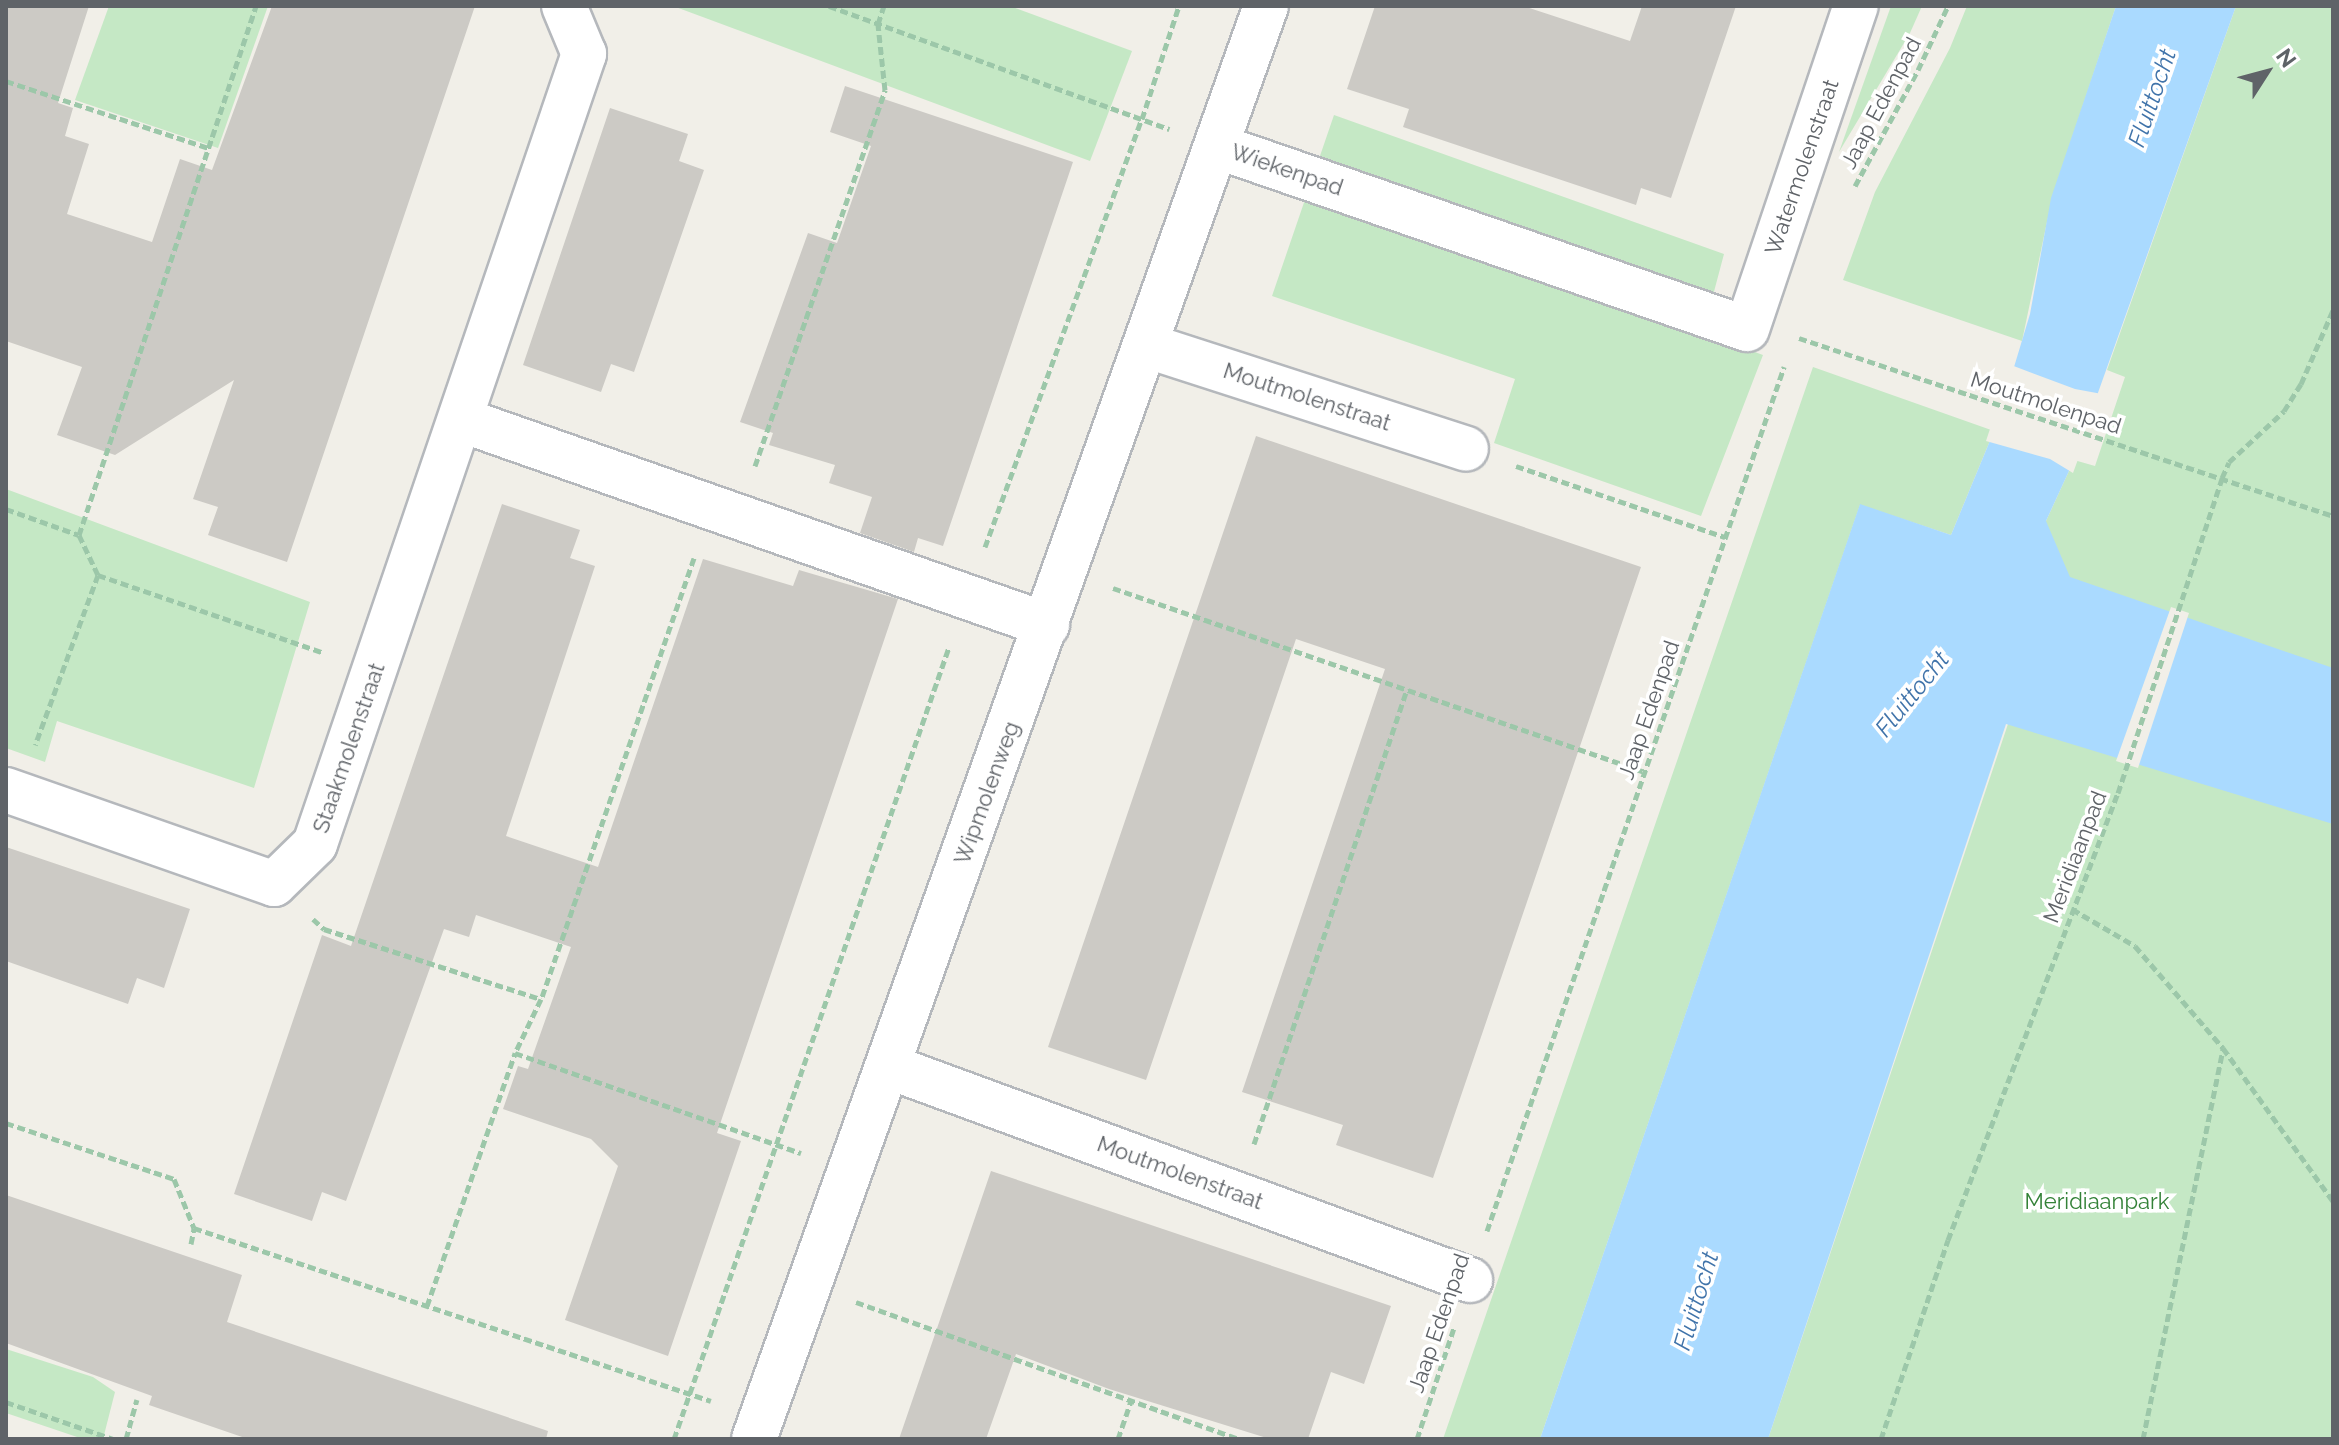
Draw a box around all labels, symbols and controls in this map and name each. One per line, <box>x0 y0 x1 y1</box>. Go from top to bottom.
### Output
north arrow <box>2227 32 2307 112</box>
street label: Jaap Edenpad <box>1835 33 1927 173</box>
text: N <box>2271 43 2302 72</box>
water label: Fluittocht <box>2122 45 2182 151</box>
street label: Watermolenstraat <box>1760 76 1844 258</box>
street label: Wiekenpad <box>1227 139 1347 201</box>
street label: Moutmolenstraat <box>1220 357 1394 437</box>
street label: Moutmolenpad <box>1967 366 2125 440</box>
street label: Jaap Edenpad <box>1613 637 1685 783</box>
water label: Fluittocht <box>1869 646 1955 742</box>
street label: Staakmolenstraat <box>308 659 390 837</box>
street label: Wipmolenweg <box>949 718 1025 868</box>
street label: Meridiaanpad <box>2038 787 2112 927</box>
street label: Moutmolenstraat <box>1093 1131 1267 1215</box>
park label: Meridiaanpark <box>2025 1189 2169 1215</box>
water label: Fluittocht <box>1667 1248 1725 1354</box>
street label: Jaap Edenpad <box>1403 1250 1475 1396</box>

